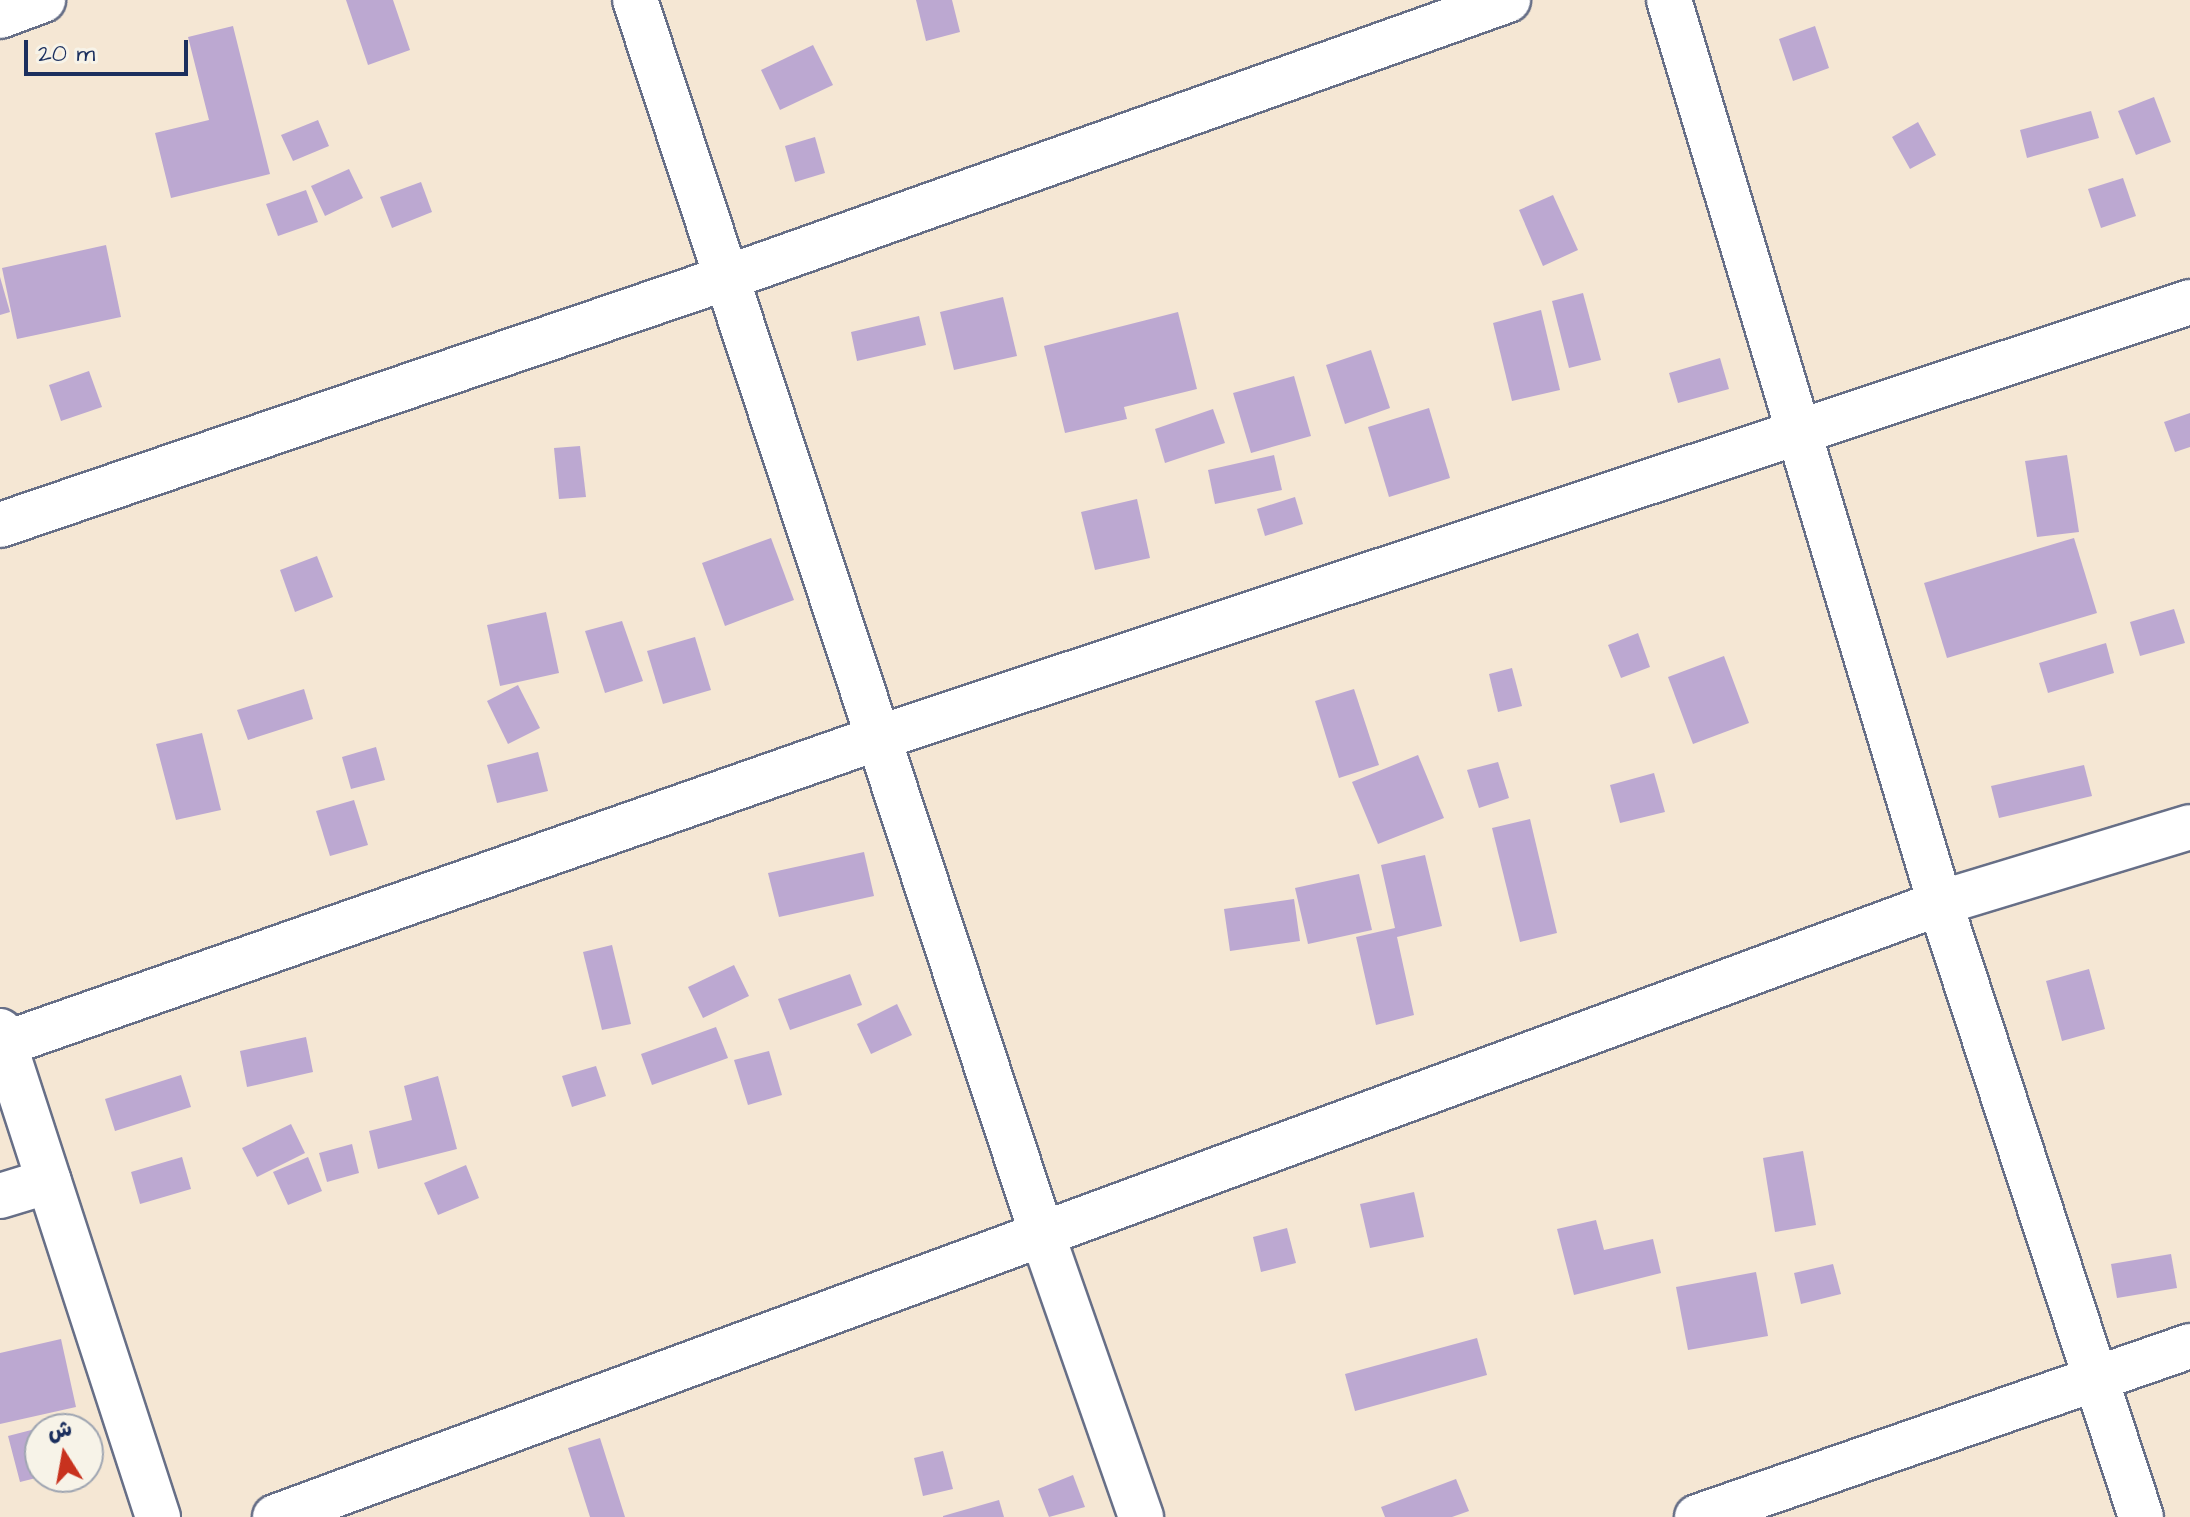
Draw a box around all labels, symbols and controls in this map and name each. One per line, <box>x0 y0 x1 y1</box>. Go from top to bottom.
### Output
scale bar <box>28 24 192 74</box>
text: 20 m <box>38 37 95 71</box>
north arrow <box>24 1413 104 1493</box>
text: ش <box>45 1413 75 1448</box>

